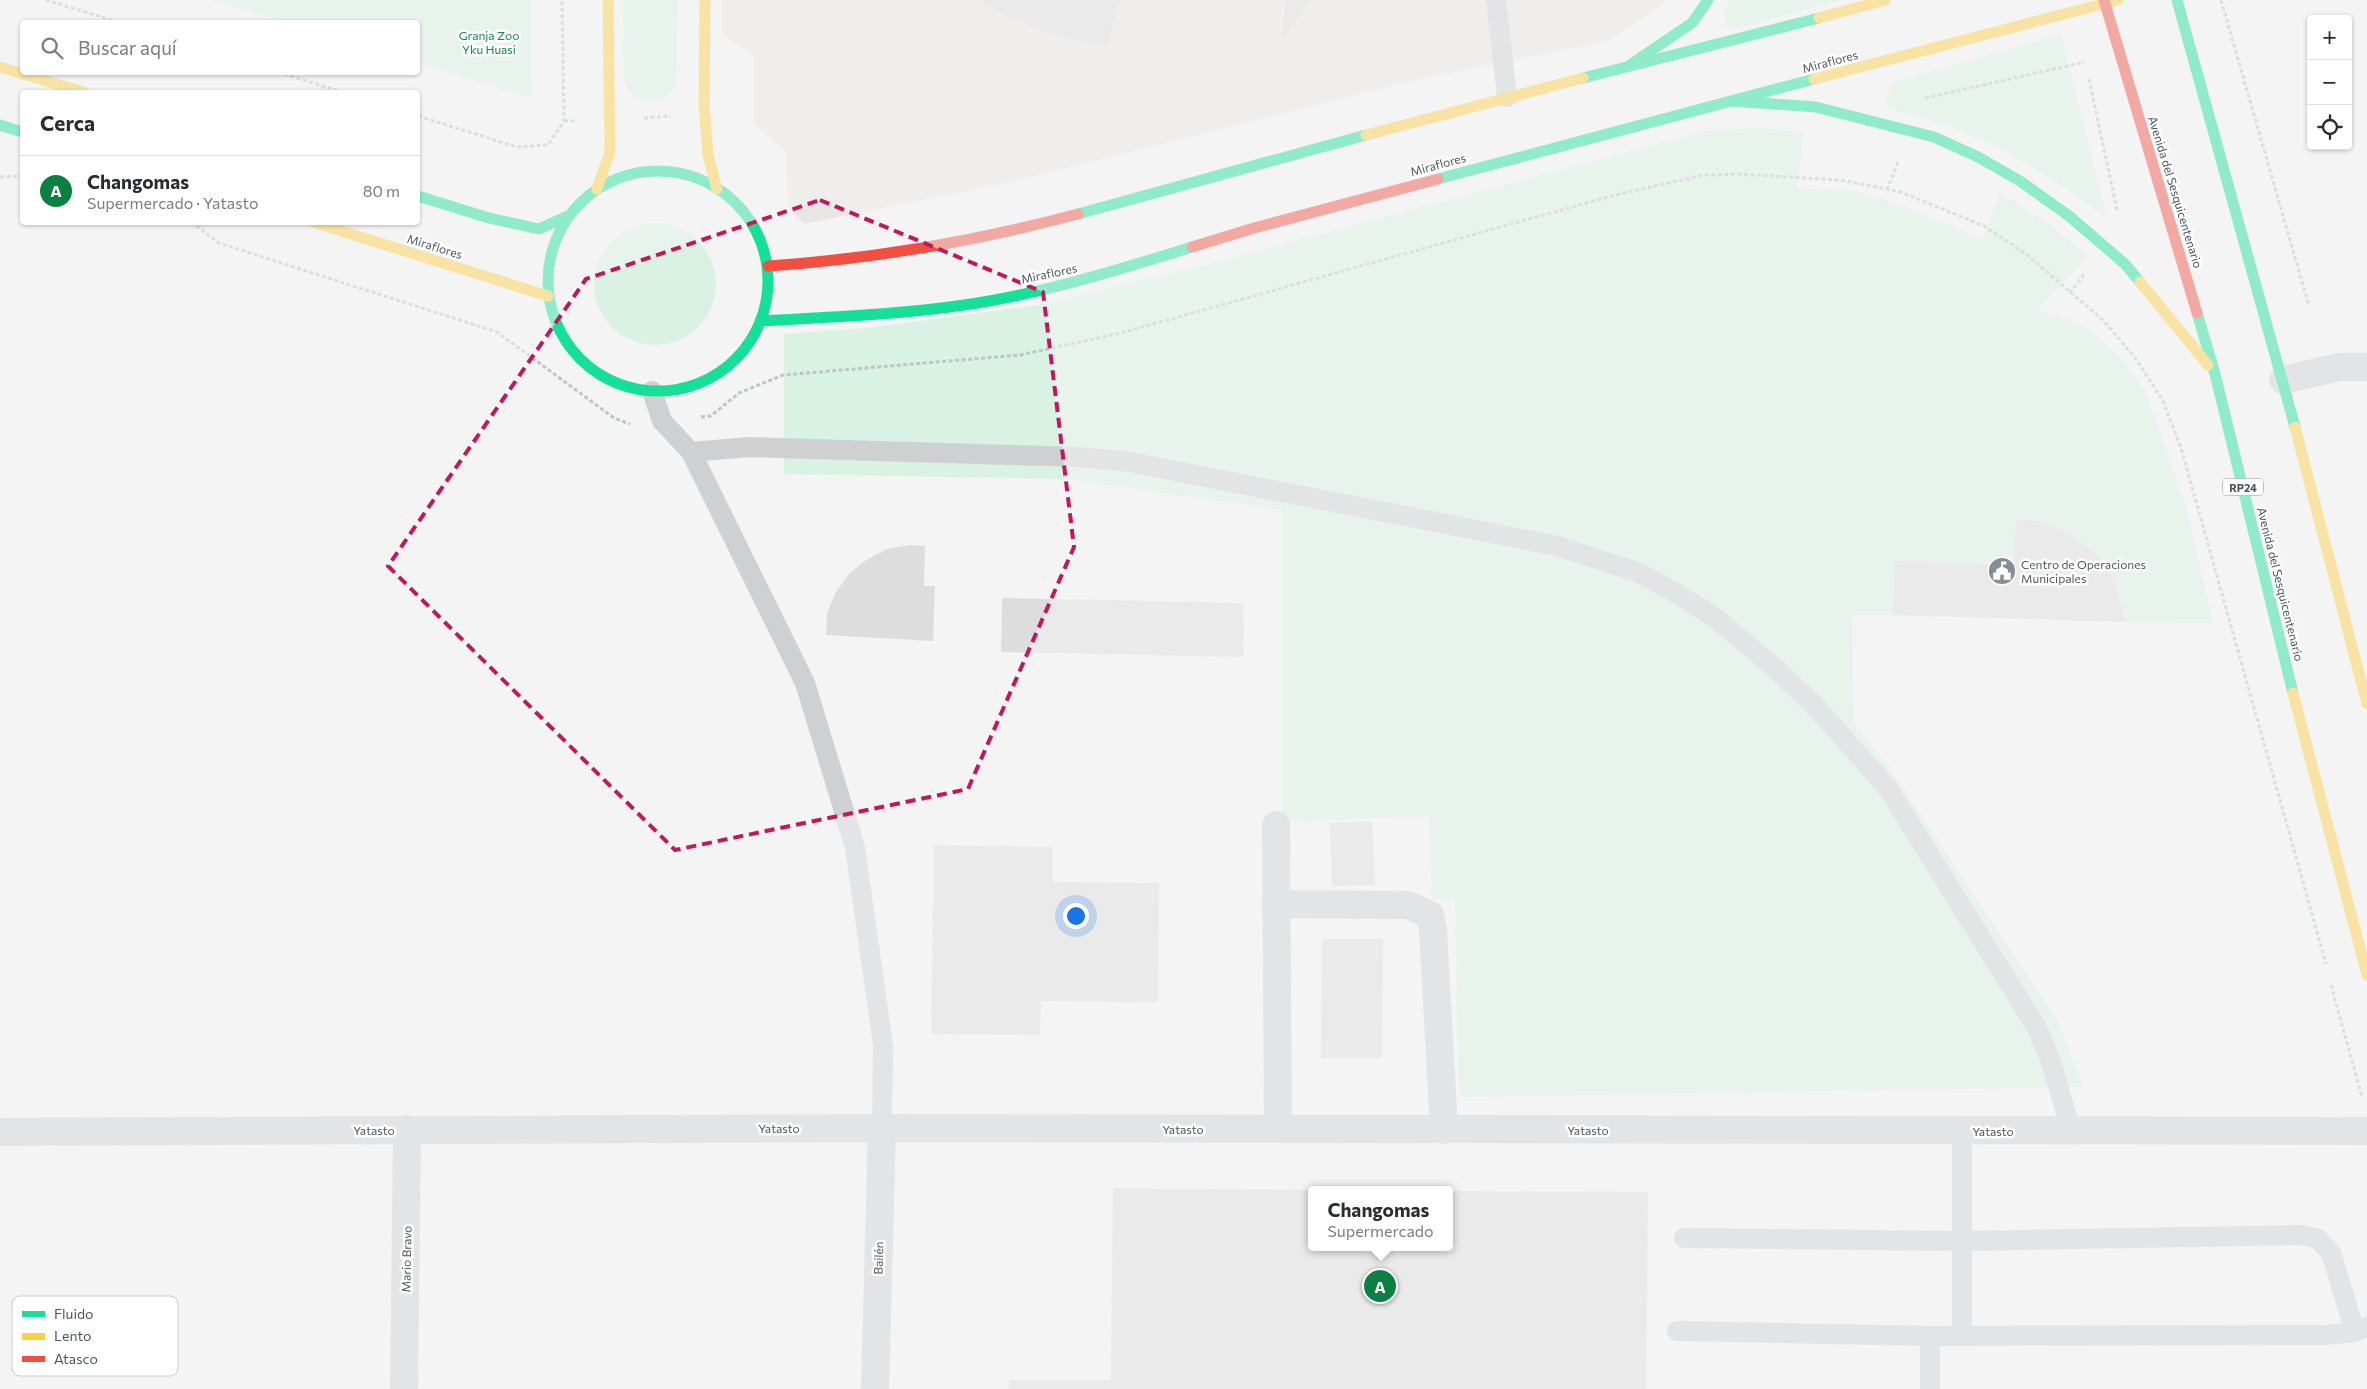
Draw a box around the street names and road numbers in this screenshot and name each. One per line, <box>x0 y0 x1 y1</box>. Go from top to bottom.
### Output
street label: Miraflores <box>1801 47 1859 75</box>
street label: Avenida del Sesquicentenario <box>2146 114 2206 270</box>
street label: Miraflores <box>1409 150 1467 178</box>
street label: Miraflores <box>406 231 464 261</box>
street label: Miraflores <box>1020 260 1078 286</box>
road number: RP24 <box>2223 478 2263 496</box>
street label: Avenida del Sesquicentenario <box>2255 506 2307 662</box>
street label: Yatasto <box>758 1121 800 1135</box>
street label: Yatasto <box>1162 1122 1204 1136</box>
street label: Yatasto <box>353 1123 395 1137</box>
street label: Yatasto <box>1567 1123 1609 1137</box>
street label: Yatasto <box>1972 1124 2014 1138</box>
street label: Mario Bravo <box>398 1226 414 1292</box>
street label: Bailén <box>870 1241 886 1275</box>

